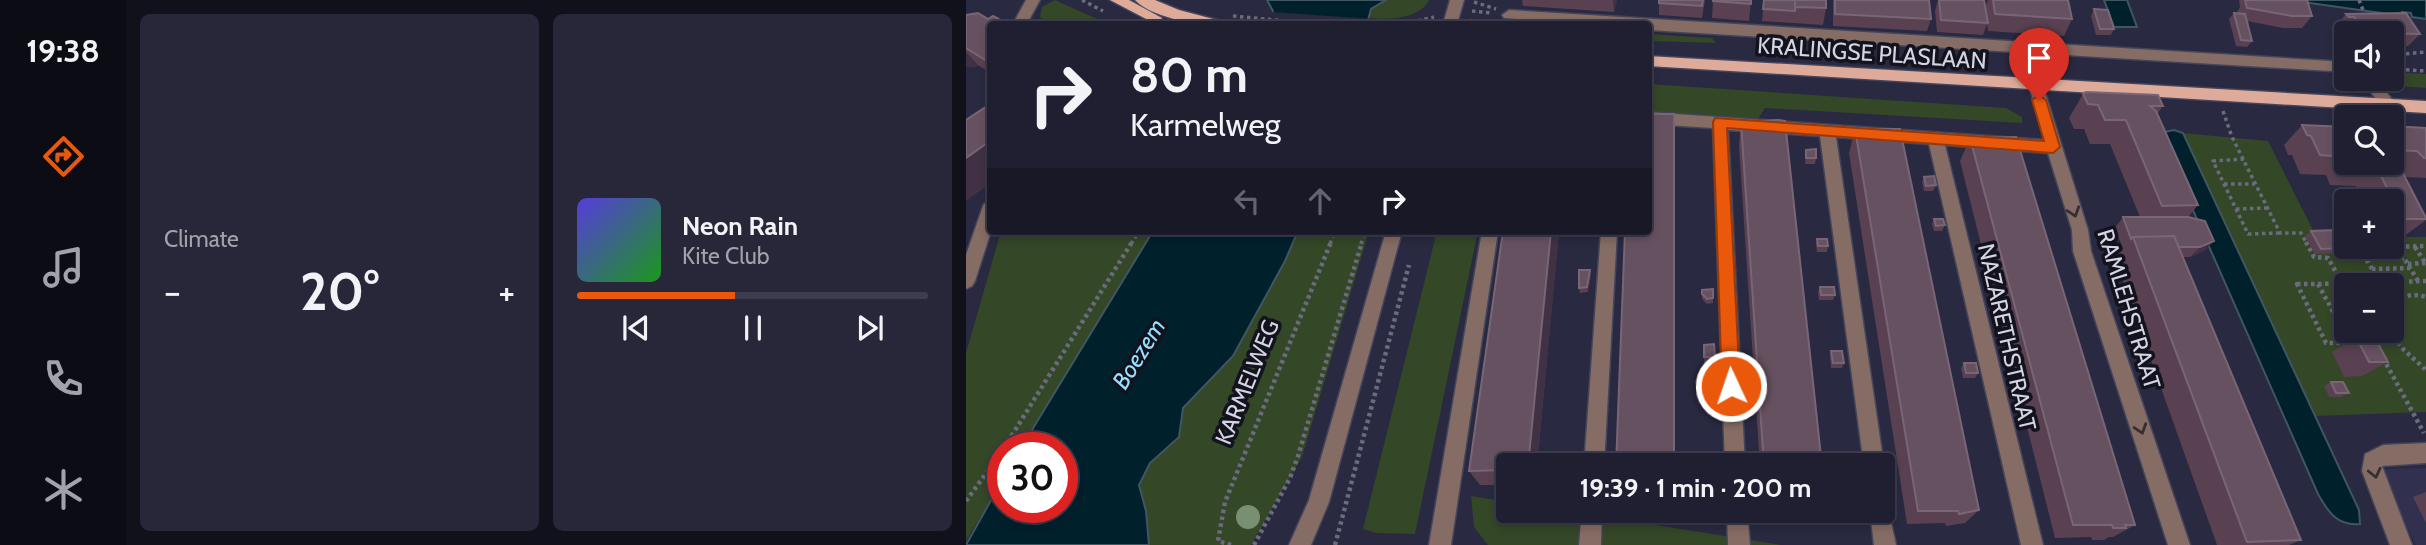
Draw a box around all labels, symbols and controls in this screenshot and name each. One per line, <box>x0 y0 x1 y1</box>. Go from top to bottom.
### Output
map controls <box>2334 21 2404 343</box>
button: sound <box>2334 21 2404 91</box>
pin <box>2009 28 2069 100</box>
text: 19:38 <box>26 31 100 70</box>
street label: KRALINGSE PLASLAAN <box>1756 31 1988 75</box>
icon: arrive <box>2020 39 2058 77</box>
text: 80 m <box>1130 45 1248 104</box>
icon: right <box>1015 49 1106 140</box>
text: Karmelweg <box>1130 105 1281 144</box>
button: search <box>2334 105 2404 175</box>
icon: directions <box>39 132 88 181</box>
icon: left <box>1228 182 1266 220</box>
icon: ahead <box>1301 182 1339 220</box>
icon: right <box>1374 182 1412 220</box>
button: + <box>2334 189 2404 259</box>
one-way arrow <box>2066 205 2080 218</box>
text: Neon Rain <box>682 210 798 242</box>
text: Climate <box>164 225 239 253</box>
street label: RAMLEHSTRAAT <box>2091 226 2167 392</box>
street label: NAZARETHSTRAAT <box>1972 241 2042 433</box>
text: Kite Club <box>682 242 769 270</box>
icon: music <box>39 243 88 292</box>
text: 20° <box>300 260 379 323</box>
text: − <box>164 268 181 315</box>
text: + <box>498 268 515 315</box>
button: − <box>2334 273 2404 343</box>
icon: previous <box>617 309 655 347</box>
icon: pause <box>734 309 772 347</box>
icon: next <box>851 309 889 347</box>
water label: Boezem <box>1106 313 1171 394</box>
street label: KARMELWEG <box>1209 315 1285 449</box>
position arrow <box>1694 349 1768 423</box>
icon: phone <box>39 354 88 403</box>
one-way arrow <box>2132 423 2147 435</box>
speed limit sign: 30 <box>987 432 1078 523</box>
icon: climate <box>39 465 88 514</box>
one-way arrow <box>2366 466 2381 478</box>
text: 19:39 · 1 min · 200 m <box>1580 472 1811 504</box>

